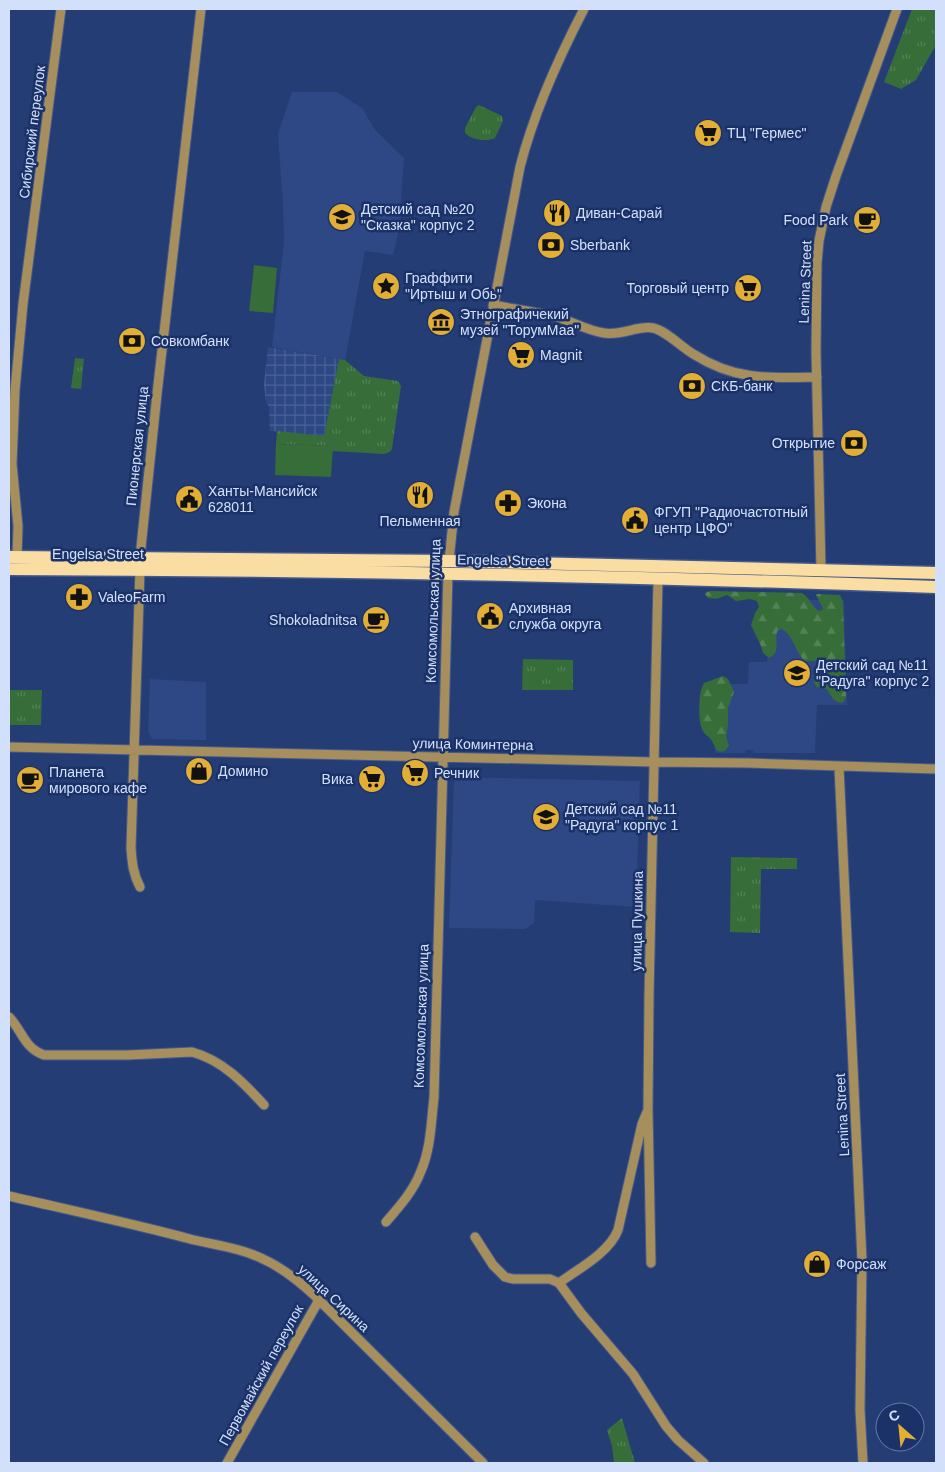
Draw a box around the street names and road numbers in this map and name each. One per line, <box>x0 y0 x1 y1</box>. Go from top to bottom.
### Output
street label: Сибирский переулок <box>16 64 48 199</box>
street label: Lenina Street <box>796 240 814 324</box>
street label: Пионерская улица <box>123 385 151 507</box>
street label: Комсомольская улица <box>422 538 444 683</box>
street label: Engelsa Street <box>52 546 144 562</box>
street label: Engelsa Street <box>457 551 549 569</box>
street label: улица Коминтерна <box>412 735 534 753</box>
street label: улица Пушкина <box>628 871 646 971</box>
street label: Комсомольская улица <box>410 943 432 1088</box>
street label: Lenina Street <box>832 1073 852 1157</box>
street label: улица Сирина <box>295 1261 373 1335</box>
street label: Первомайский переулок <box>216 1301 307 1448</box>

